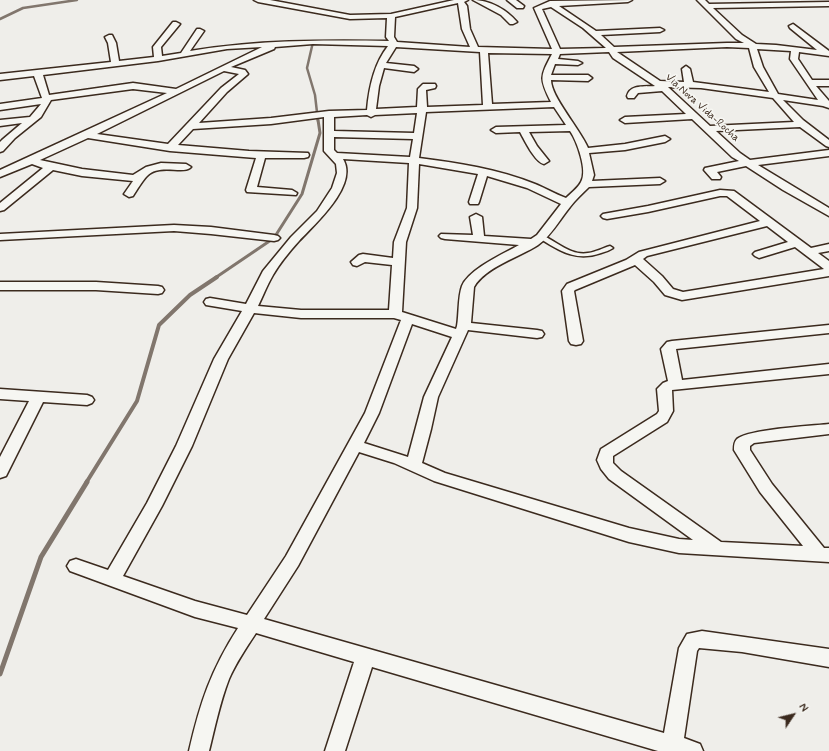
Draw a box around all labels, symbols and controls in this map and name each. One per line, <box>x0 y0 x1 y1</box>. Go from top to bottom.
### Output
street label: Via Nova Vida-Rocha <box>662 71 742 145</box>
north arrow <box>773 695 813 735</box>
text: N <box>795 701 811 715</box>

